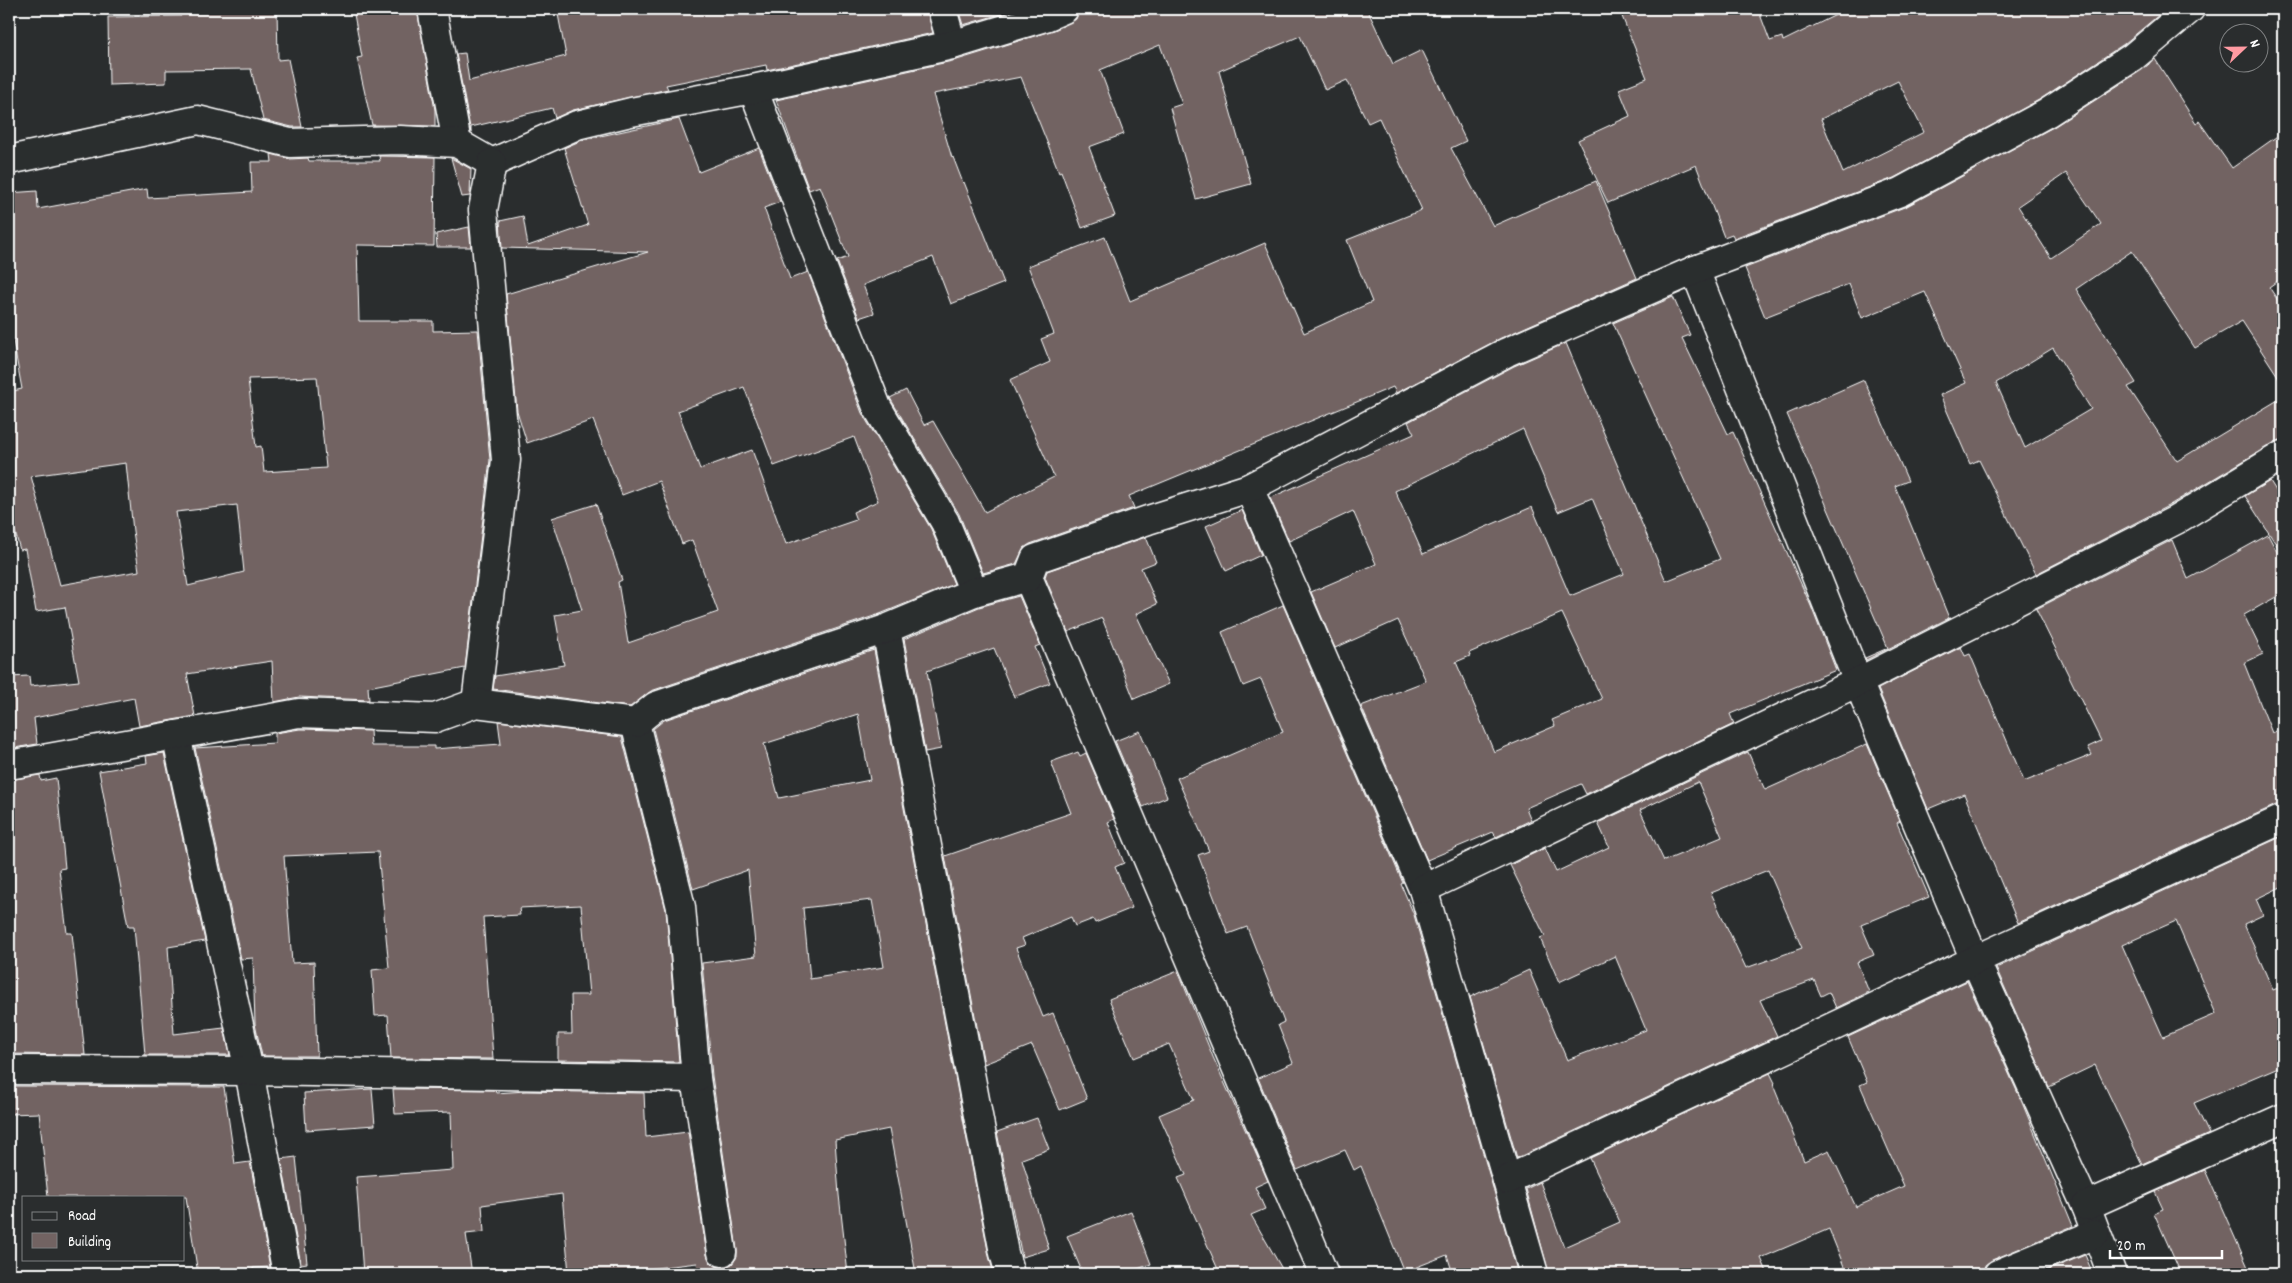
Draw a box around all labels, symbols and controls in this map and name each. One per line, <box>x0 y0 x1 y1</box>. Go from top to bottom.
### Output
north arrow <box>2220 22 2270 72</box>
text: N <box>2244 37 2265 51</box>
legend <box>22 1196 185 1260</box>
text: Road <box>68 1206 96 1228</box>
scale bar <box>2110 1228 2222 1260</box>
text: Building <box>68 1232 111 1254</box>
text: 20 m <box>2117 1236 2145 1258</box>

